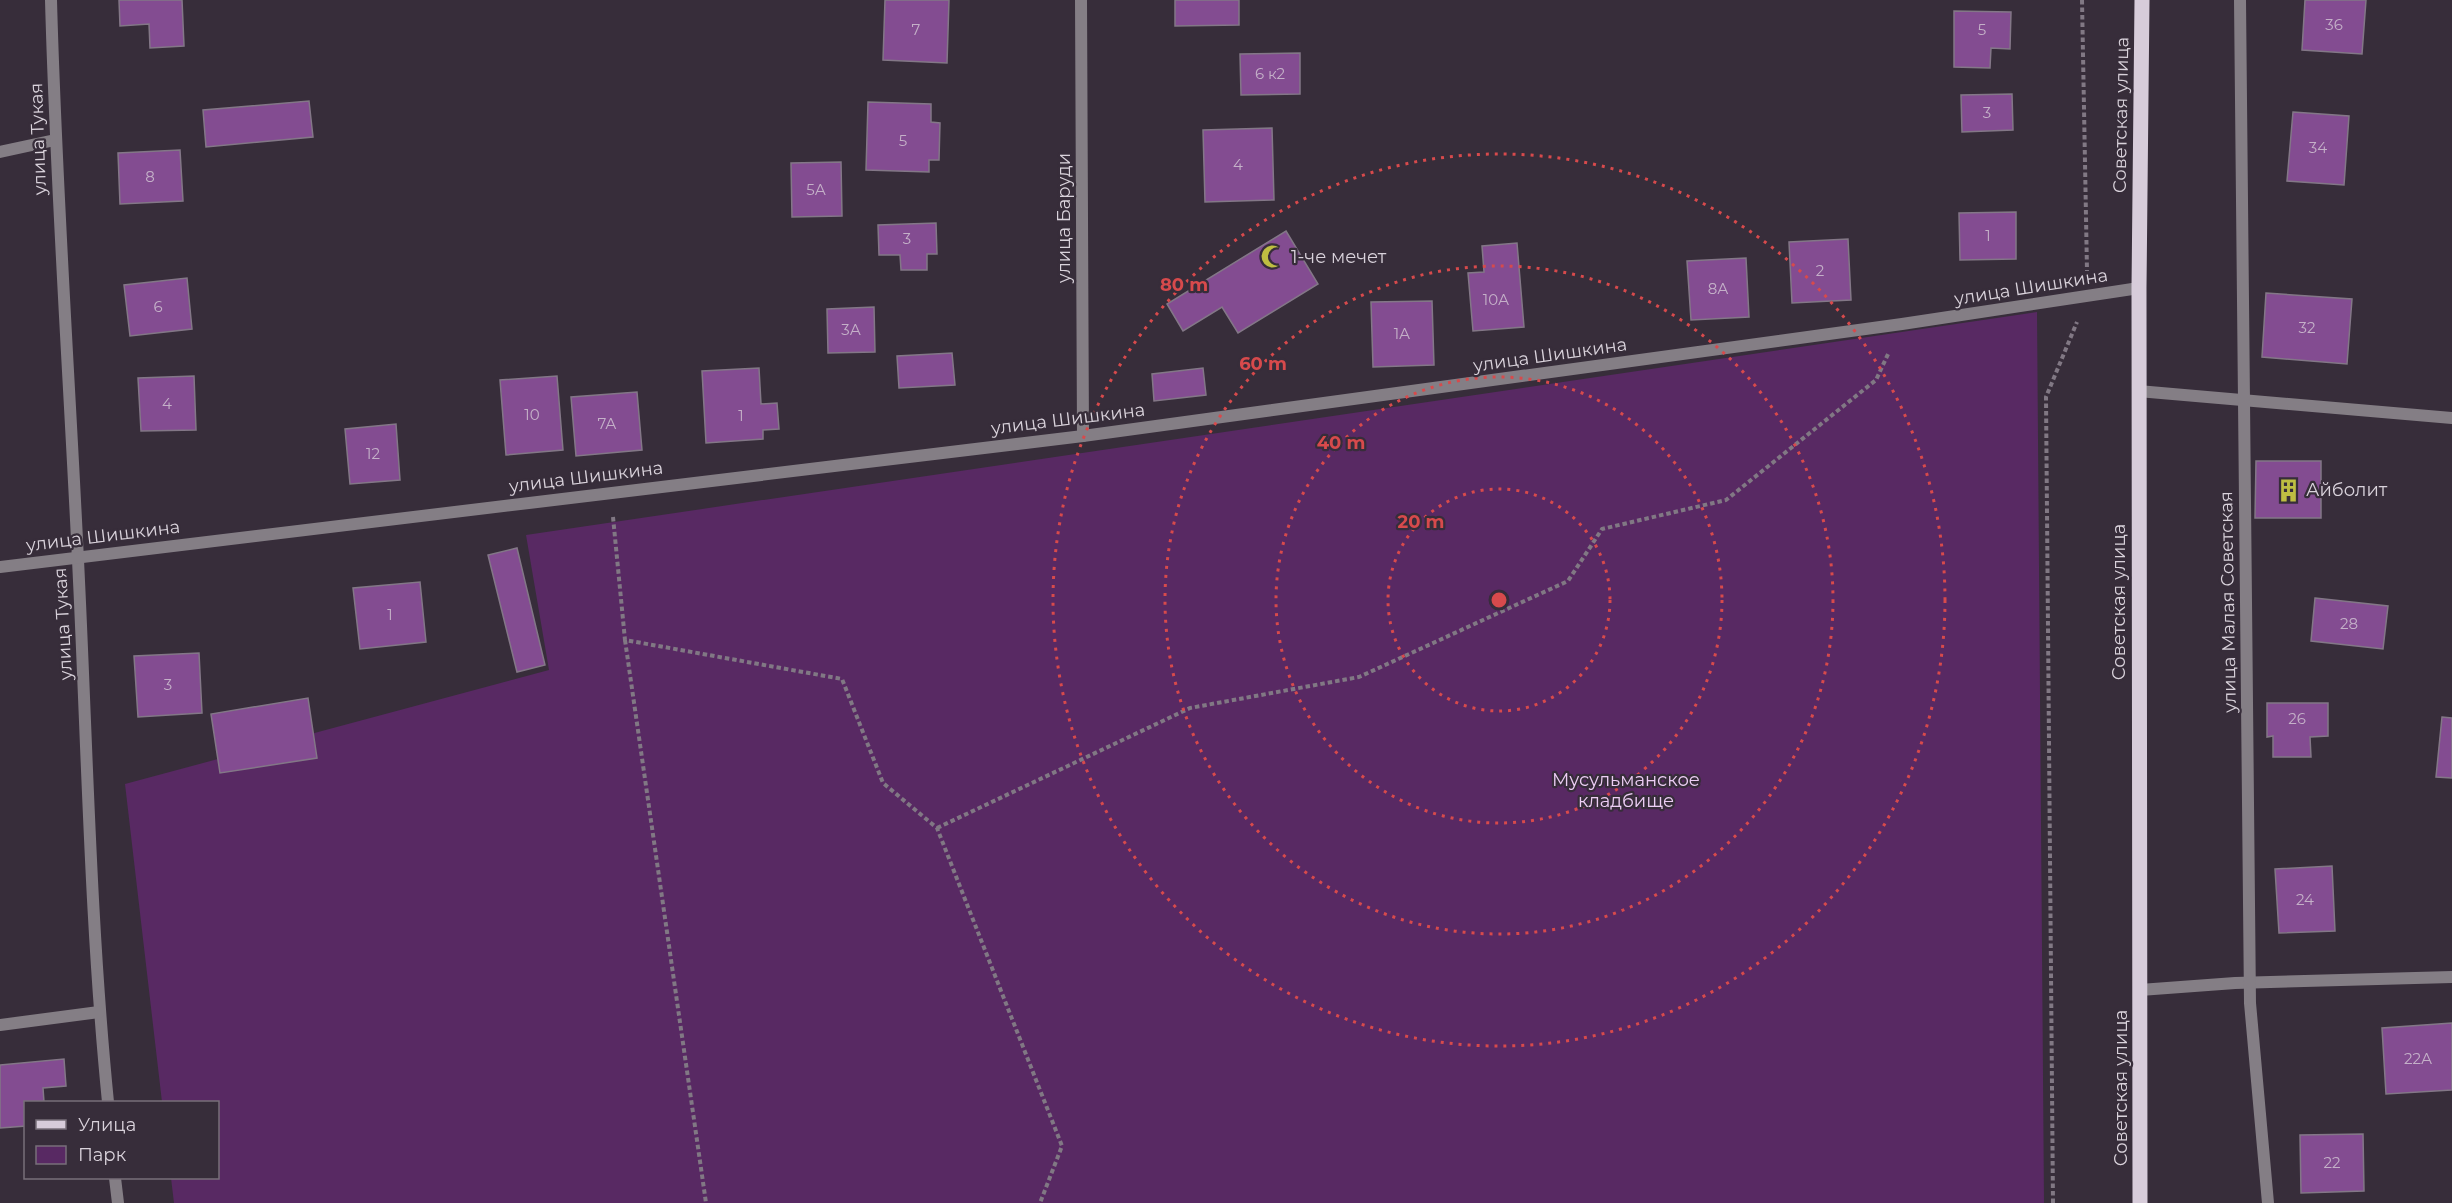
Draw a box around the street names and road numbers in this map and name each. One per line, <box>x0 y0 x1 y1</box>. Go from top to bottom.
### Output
street label: Советская улица <box>2109 37 2133 193</box>
street label: улица Тукая <box>25 82 51 197</box>
street label: улица Баруди <box>1053 153 1075 284</box>
street label: улица Шишкина <box>1952 264 2109 310</box>
street label: улица Шишкина <box>1471 333 1628 377</box>
street label: улица Шишкина <box>989 399 1146 439</box>
street label: улица Шишкина <box>507 457 664 497</box>
street label: улица Малая Советская <box>2215 491 2241 714</box>
street label: улица Шишкина <box>24 516 181 556</box>
street label: Советская улица <box>2108 524 2130 680</box>
street label: улица Тукая <box>49 567 77 682</box>
street label: Советская улица <box>2110 1010 2132 1166</box>

